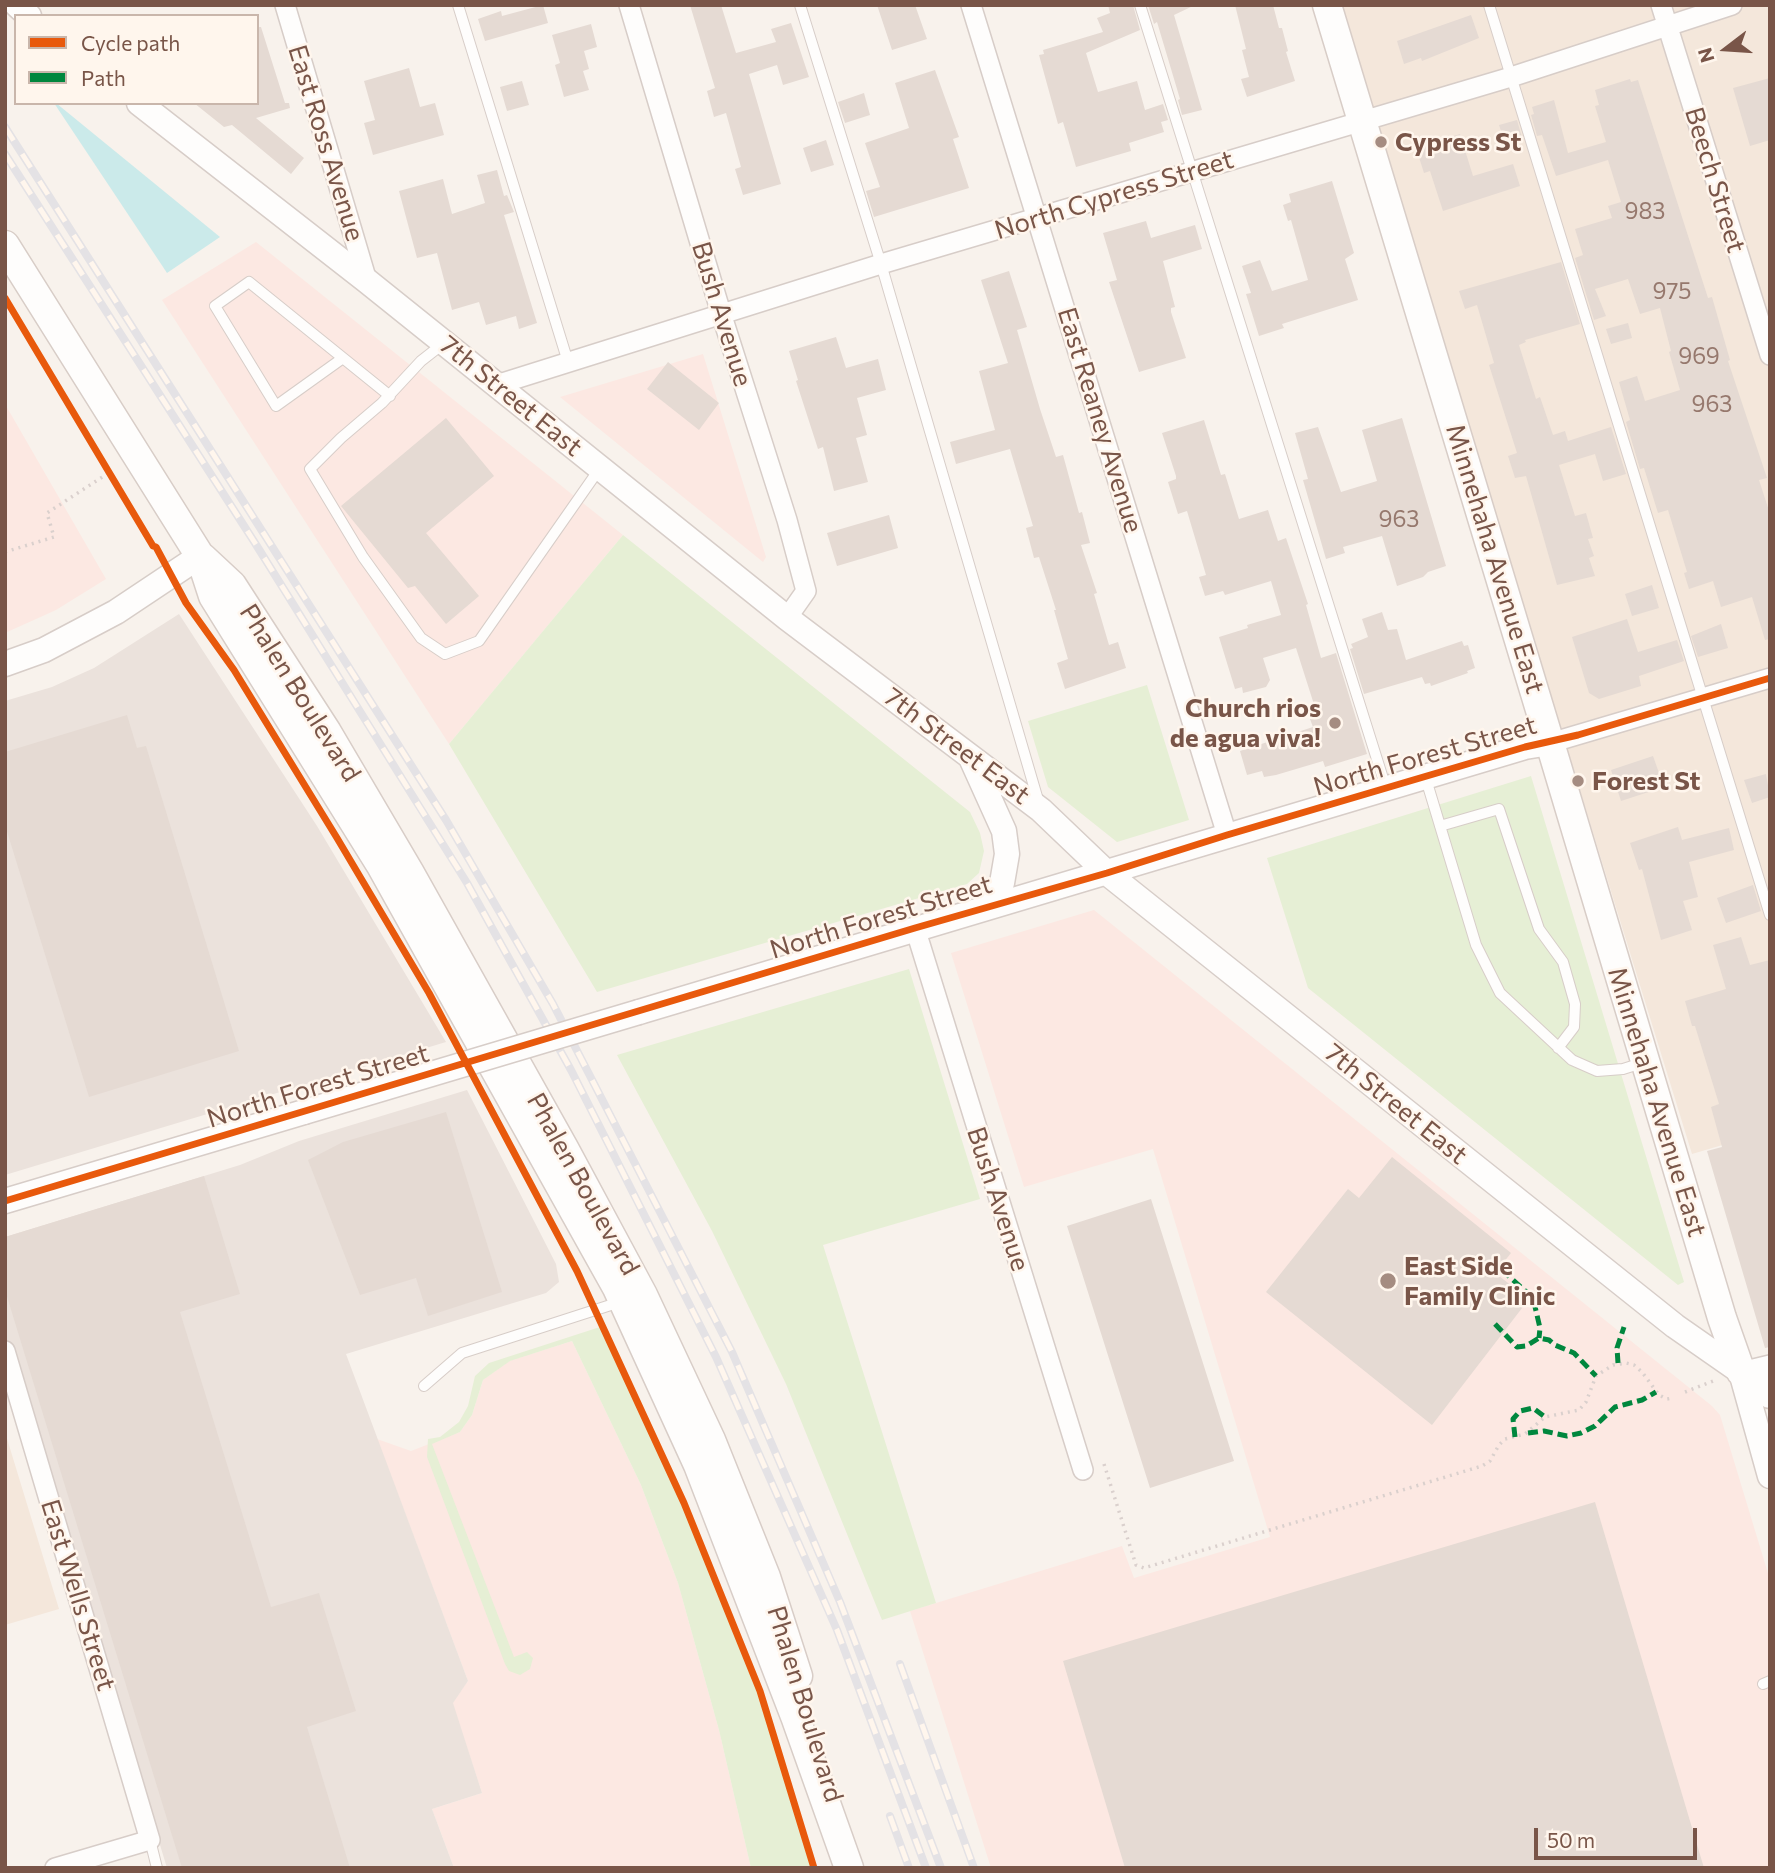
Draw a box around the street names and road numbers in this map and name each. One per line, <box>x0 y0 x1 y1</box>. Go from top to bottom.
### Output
street label: East Ross Avenue <box>281 41 371 245</box>
street label: Beech Street <box>1678 104 1752 256</box>
street label: North Cypress Street <box>991 144 1237 246</box>
street label: Bush Avenue <box>685 238 759 390</box>
street label: East Reaney Avenue <box>1051 304 1149 536</box>
street label: 7th Street East <box>434 329 588 463</box>
street label: Minnehaha Avenue East <box>1439 420 1551 698</box>
street label: Phalen Boulevard <box>233 598 367 788</box>
street label: 7th Street East <box>878 681 1036 811</box>
street label: North Forest Street <box>1310 709 1540 803</box>
street label: North Forest Street <box>766 868 996 966</box>
street label: Minnehaha Avenue East <box>1601 963 1713 1241</box>
street label: North Forest Street <box>203 1037 433 1135</box>
street label: 7th Street East <box>1319 1037 1473 1171</box>
street label: Phalen Boulevard <box>520 1087 646 1281</box>
street label: Bush Avenue <box>960 1123 1036 1275</box>
street label: East Wells Street <box>34 1496 122 1694</box>
street label: Phalen Boulevard <box>760 1602 850 1806</box>

